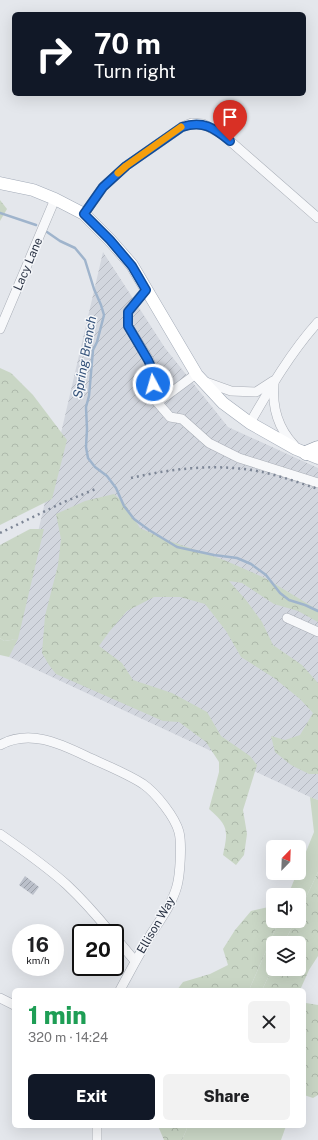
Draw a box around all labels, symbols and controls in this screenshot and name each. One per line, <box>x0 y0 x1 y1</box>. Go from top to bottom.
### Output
text: 70 m <box>94 27 161 60</box>
icon: right <box>28 28 80 80</box>
text: Turn right <box>94 61 176 82</box>
pin <box>213 100 247 141</box>
icon: arrive <box>219 106 241 128</box>
street label: Lacy Lane <box>11 235 45 293</box>
water label: Spring Branch <box>70 315 99 400</box>
position arrow <box>132 363 174 405</box>
north arrow <box>266 840 306 880</box>
map controls <box>266 840 306 976</box>
button: sound <box>266 888 306 928</box>
street label: Ellison Way <box>134 894 178 956</box>
speed limit sign: 20 <box>72 924 124 976</box>
text: 16 <box>27 933 49 957</box>
button: layers <box>266 936 306 976</box>
text: km/h <box>26 954 50 966</box>
text: 1 min <box>28 1001 87 1029</box>
button: close <box>248 1001 290 1043</box>
text: 320 m · 14:24 <box>28 1030 108 1045</box>
button: Exit <box>28 1074 155 1120</box>
button: Share <box>163 1074 290 1120</box>

